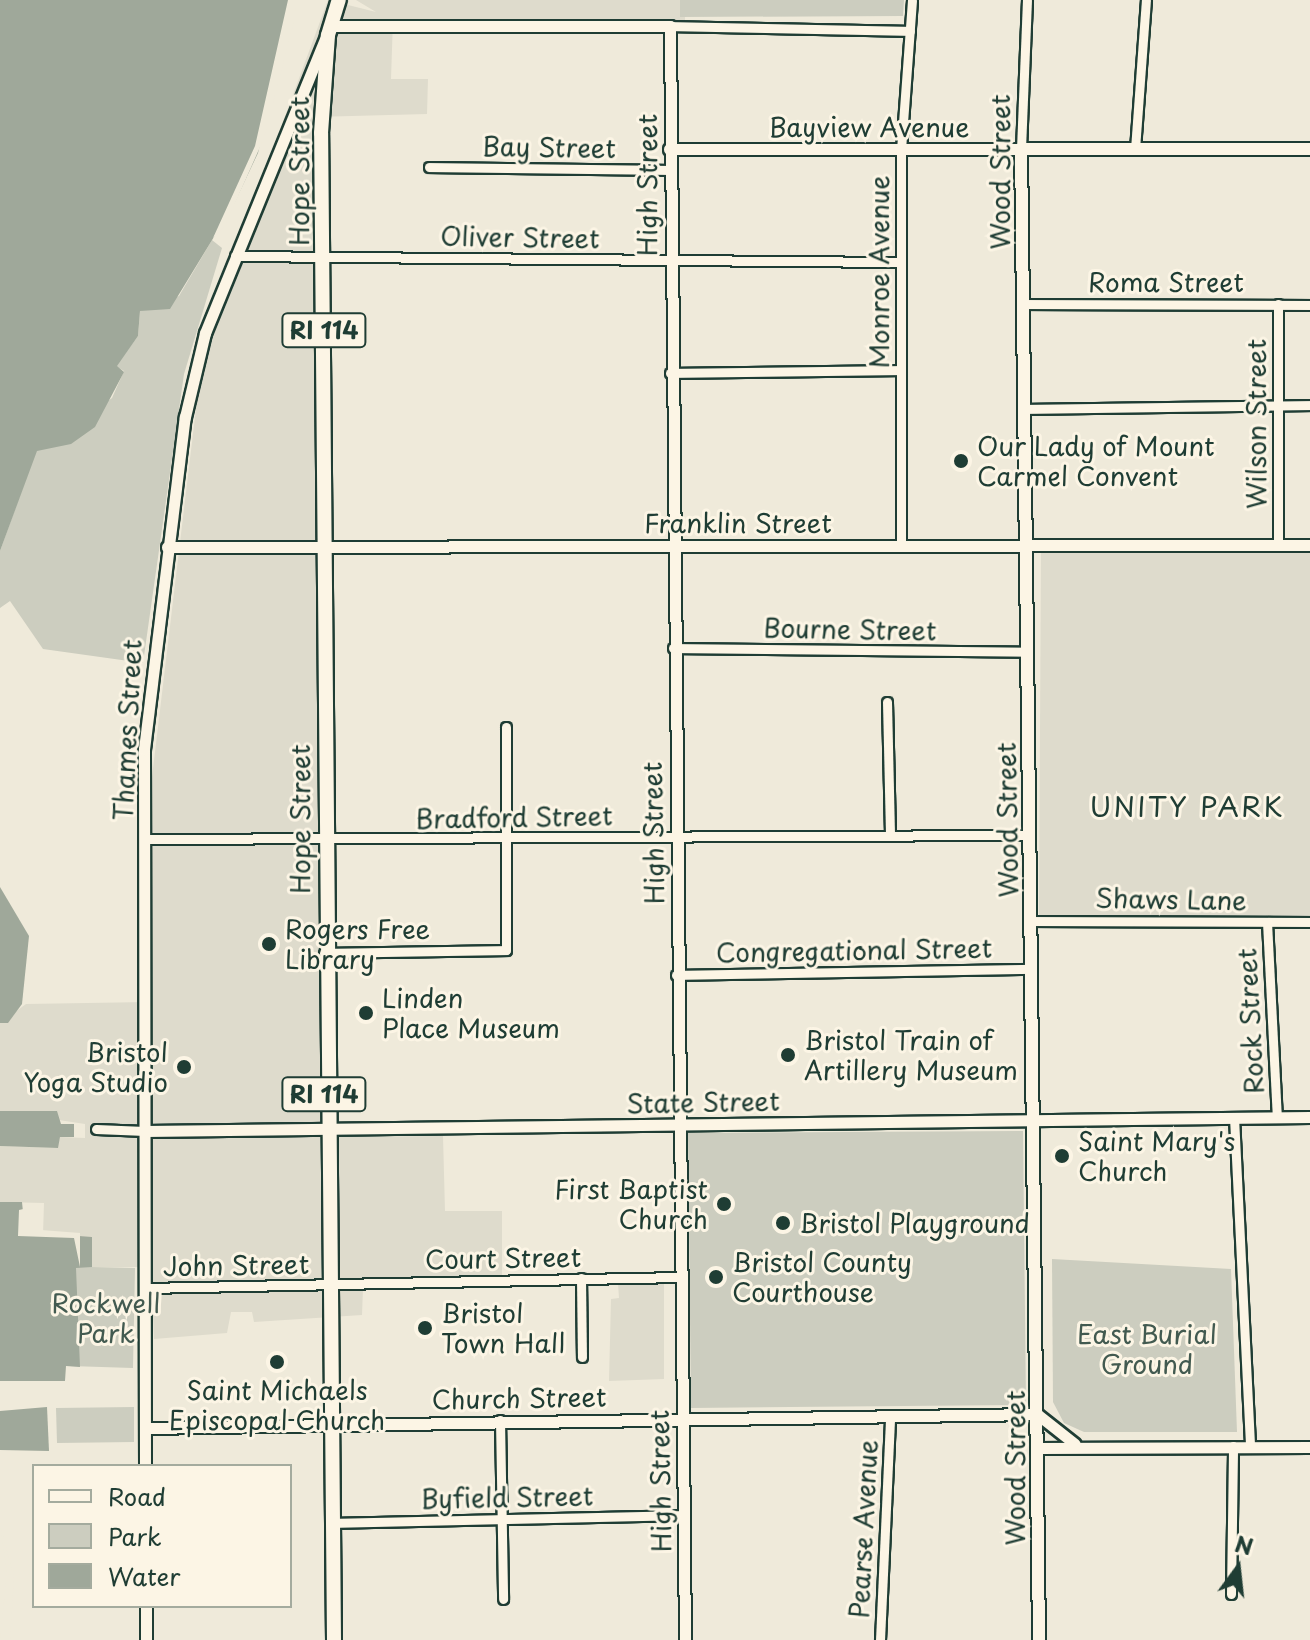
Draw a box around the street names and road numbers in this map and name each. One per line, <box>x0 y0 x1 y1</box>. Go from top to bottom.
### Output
street label: Wood Street <box>984 94 1016 250</box>
street label: Hope Street <box>283 96 315 246</box>
street label: Bayview Avenue <box>769 111 969 143</box>
street label: High Street <box>631 113 663 257</box>
street label: Bay Street <box>482 130 616 164</box>
street label: Monroe Avenue <box>863 176 895 368</box>
street label: Oliver Street <box>440 220 600 254</box>
street label: Roma Street <box>1087 266 1245 298</box>
road number: RI 114 <box>280 310 368 350</box>
street label: Wilson Street <box>1240 339 1272 509</box>
street label: Franklin Street <box>643 507 833 539</box>
street label: Bourne Street <box>762 612 938 646</box>
street label: Thames Street <box>107 638 147 822</box>
street label: Wood Street <box>990 742 1024 898</box>
street label: Hope Street <box>284 744 316 894</box>
street label: High Street <box>636 761 670 905</box>
street label: Bradford Street <box>415 800 613 834</box>
street label: Shaws Lane <box>1096 882 1246 916</box>
street label: Congregational Street <box>716 932 992 968</box>
street label: Rock Street <box>1231 947 1269 1095</box>
road number: RI 114 <box>280 1074 368 1114</box>
street label: State Street <box>626 1085 780 1119</box>
street label: Court Street <box>424 1241 582 1275</box>
street label: John Street <box>163 1248 309 1282</box>
street label: Church Street <box>431 1381 607 1415</box>
street label: Wood Street <box>999 1390 1031 1546</box>
street label: High Street <box>643 1409 677 1553</box>
street label: Pearse Avenue <box>843 1438 883 1620</box>
street label: Byfield Street <box>421 1480 593 1514</box>

